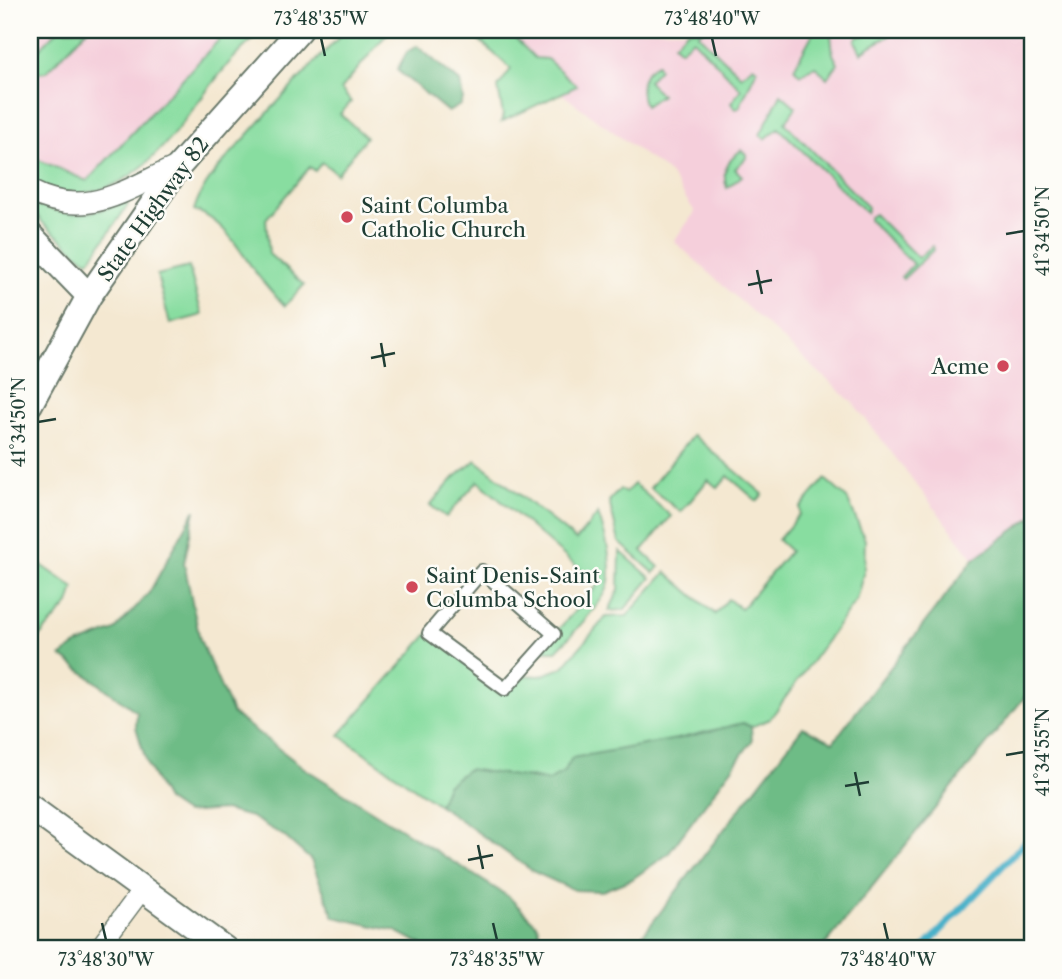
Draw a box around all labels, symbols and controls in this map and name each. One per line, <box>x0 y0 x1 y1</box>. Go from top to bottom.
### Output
text: 73°48'35"W <box>274 8 370 30</box>
text: 73°48'40"W <box>664 8 761 30</box>
street label: State Highway 82 <box>92 132 214 286</box>
text: 41°34'50"N <box>1032 186 1054 276</box>
place label: Saint Columba Catholic Church <box>361 193 526 242</box>
marker: Saint Columba Catholic Church <box>339 209 355 225</box>
place label: Acme <box>930 354 989 379</box>
marker: Acme <box>995 358 1011 374</box>
text: 41°34'50"N <box>8 377 30 467</box>
place label: Saint Denis-Saint Columba School <box>426 563 600 612</box>
marker: Saint Denis-Saint Columba School <box>404 579 420 595</box>
text: 41°34'55"N <box>1032 707 1054 796</box>
text: 73°48'30"W <box>58 949 155 971</box>
text: 73°48'35"W <box>450 949 546 971</box>
text: 73°48'40"W <box>840 949 937 971</box>

